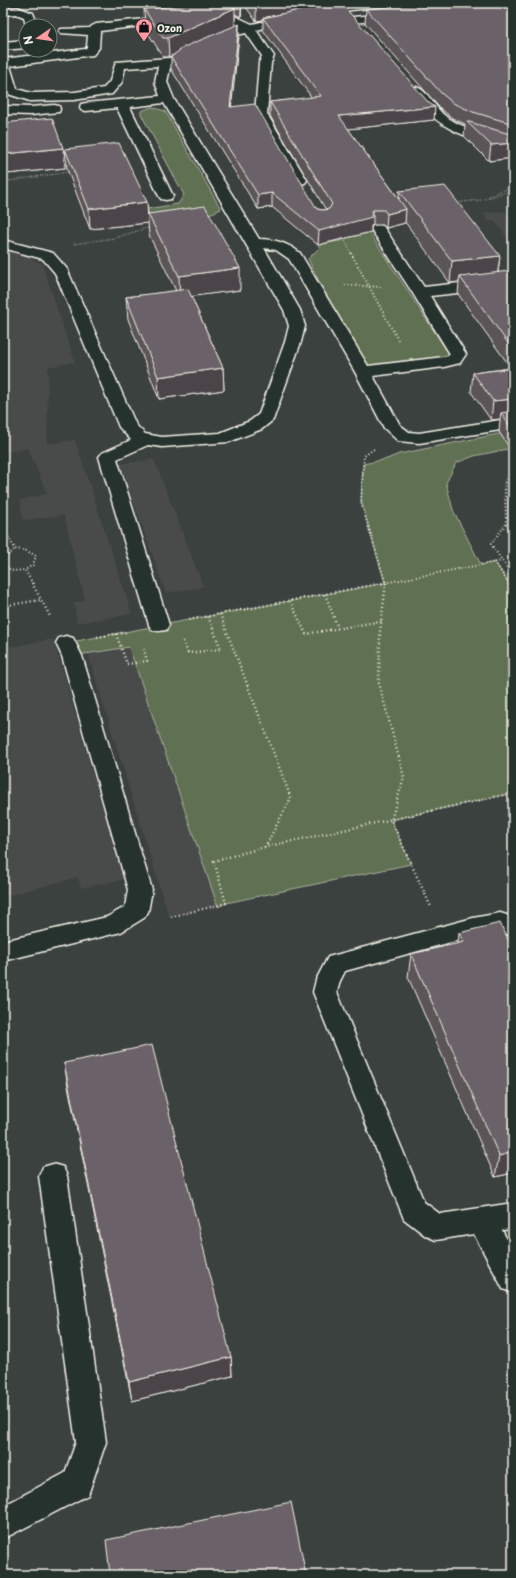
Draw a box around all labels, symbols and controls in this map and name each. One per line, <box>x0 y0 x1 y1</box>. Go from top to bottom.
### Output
shop icon: Ozon <box>134 17 154 42</box>
north arrow <box>18 18 58 58</box>
place label: Ozon <box>157 20 182 35</box>
text: N <box>18 34 37 47</box>

